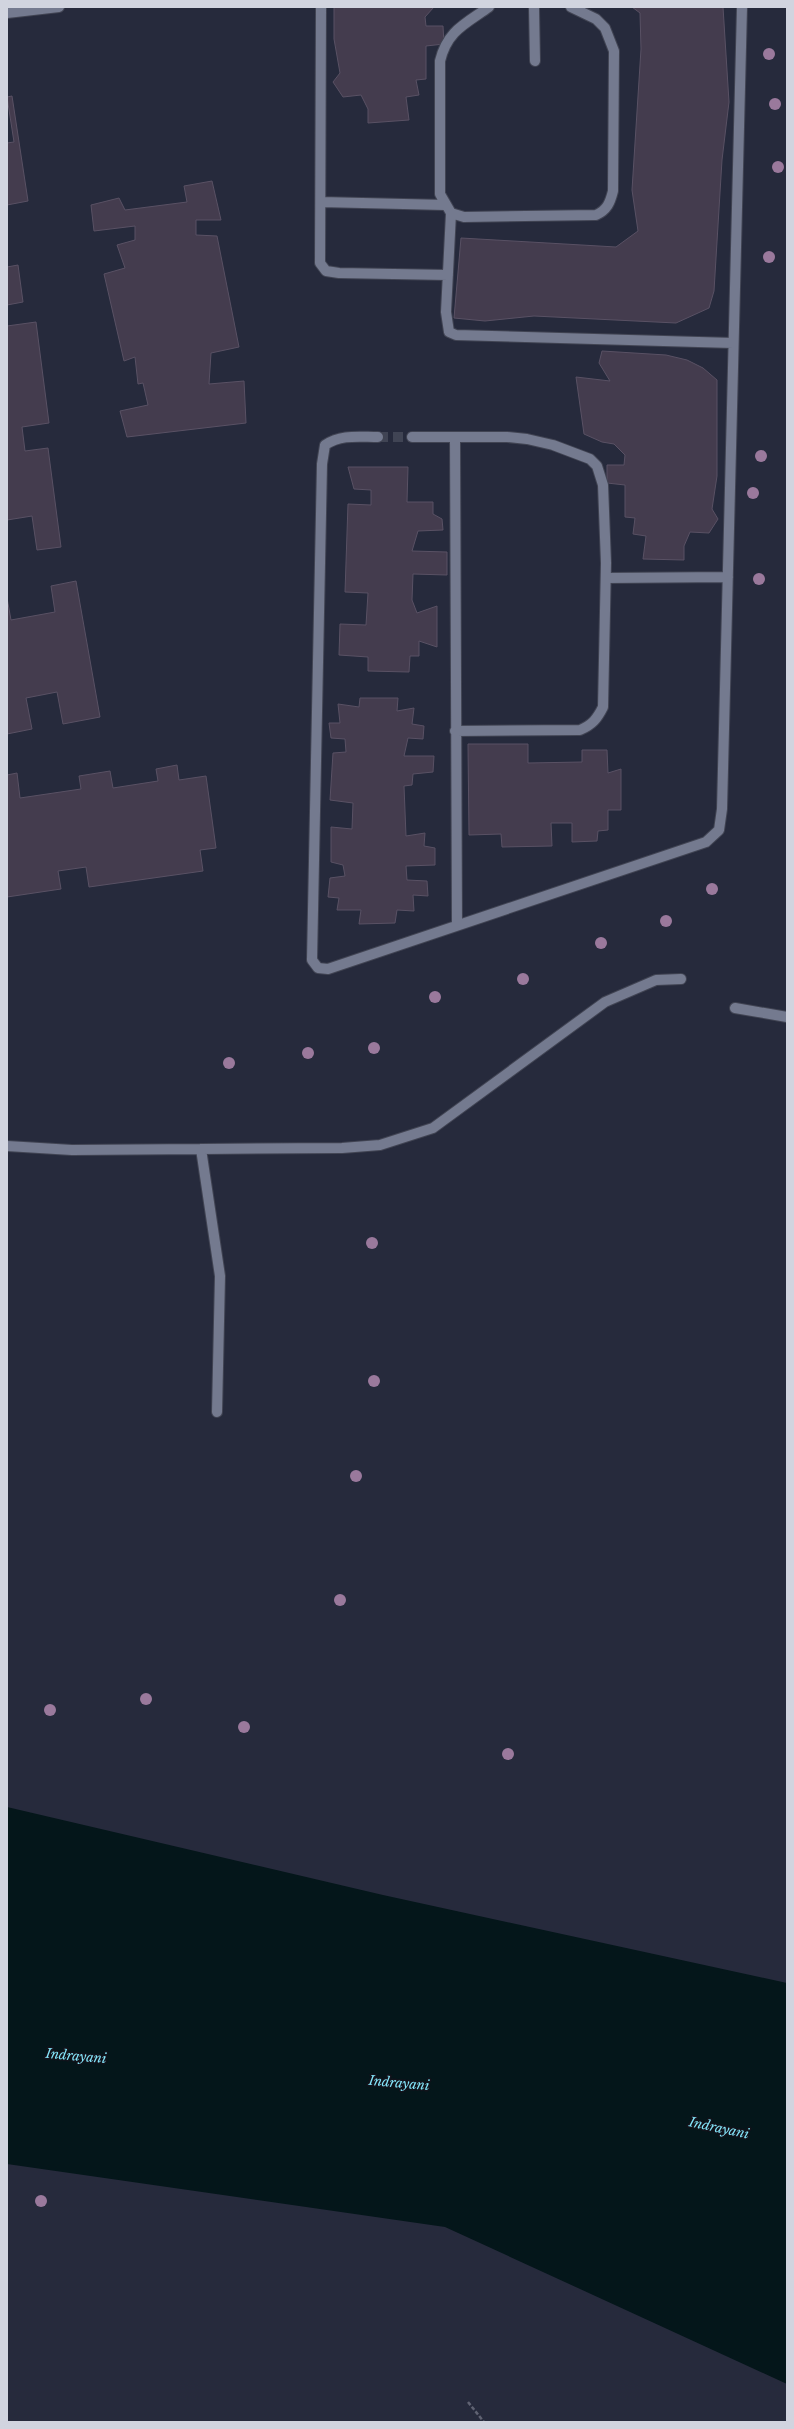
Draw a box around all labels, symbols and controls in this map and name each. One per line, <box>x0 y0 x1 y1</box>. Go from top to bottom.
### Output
water label: Indrayani <box>44 2045 108 2067</box>
water label: Indrayani <box>367 2072 431 2094</box>
water label: Indrayani <box>687 2113 751 2143</box>

